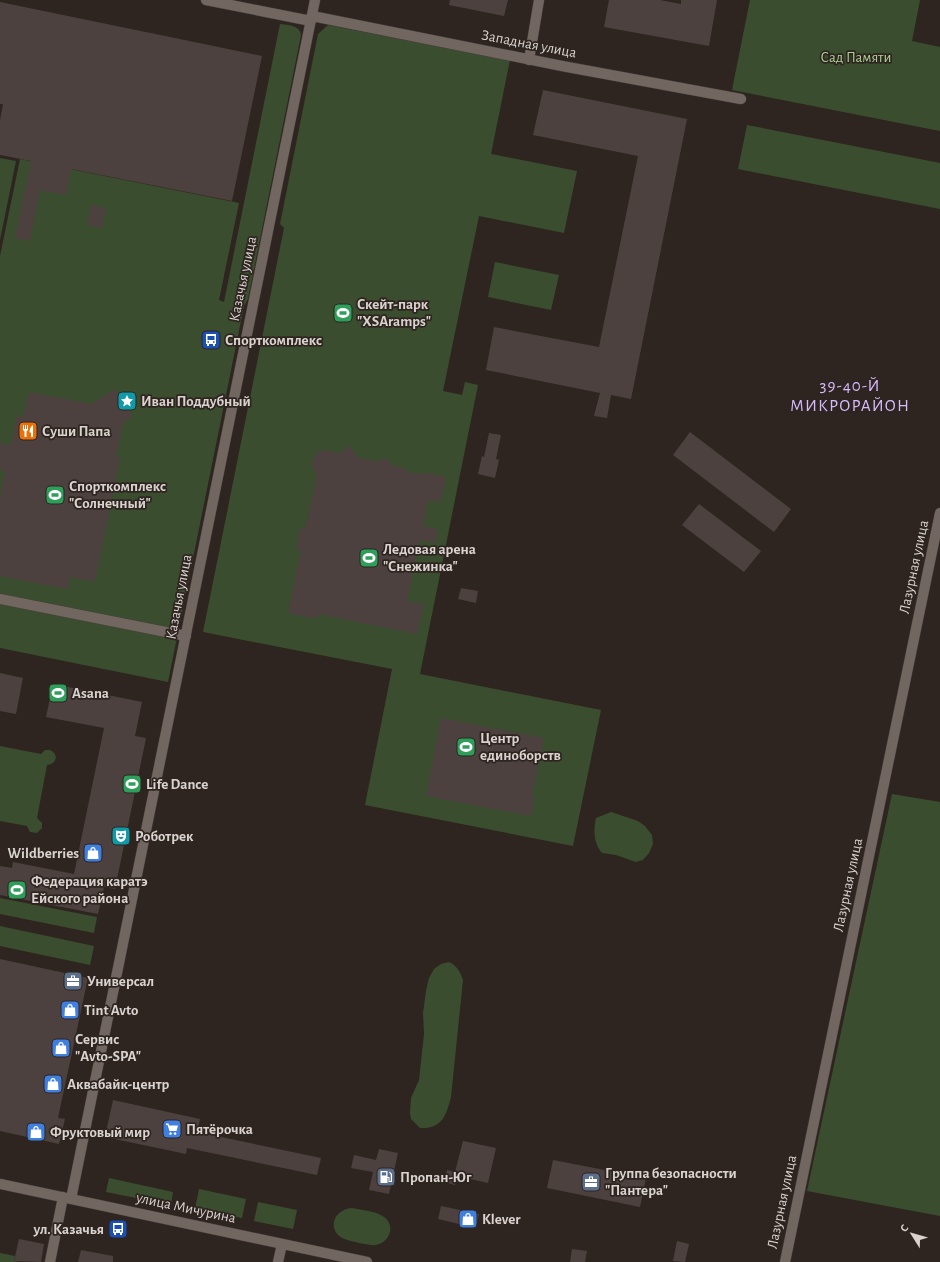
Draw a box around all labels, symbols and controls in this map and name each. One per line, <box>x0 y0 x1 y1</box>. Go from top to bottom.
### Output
street label: Западная улица <box>480 27 578 61</box>
park label: Сад Памяти <box>821 50 891 65</box>
street label: Казачья улица <box>227 235 259 323</box>
place label: Скейт-парк "XSAramps" <box>357 297 431 329</box>
sports icon: Скейт-парк "XSAramps" <box>332 302 354 324</box>
bus stop icon: Спорткомплекс <box>200 329 222 351</box>
place label: Спорткомплекс <box>225 333 322 348</box>
district label: 39-40-Й МИКРОРАЙОН <box>790 377 910 414</box>
place icon: Иван Поддубный <box>116 390 138 412</box>
place label: Иван Поддубный <box>141 394 251 409</box>
restaurant icon: Суши Папа <box>17 420 39 442</box>
place label: Суши Папа <box>42 424 111 439</box>
place label: Спорткомплекс "Солнечный" <box>69 479 166 511</box>
sports icon: Спорткомплекс "Солнечный" <box>44 484 66 506</box>
street label: Лазурная улица <box>897 519 931 615</box>
place label: Ледовая арена "Снежинка" <box>383 542 476 574</box>
sports icon: Ледовая арена "Снежинка" <box>358 547 380 569</box>
street label: Казачья улица <box>163 553 195 641</box>
sports icon: Asana <box>47 682 69 704</box>
place label: Asana <box>72 686 109 701</box>
place label: Центр единоборств <box>480 731 561 763</box>
sports icon: Центр единоборств <box>455 736 477 758</box>
sports icon: Life Dance <box>121 773 143 795</box>
place label: Life Dance <box>146 777 208 792</box>
theatre icon: Роботрек <box>110 825 132 847</box>
place label: Роботрек <box>135 829 194 844</box>
street label: Лазурная улица <box>831 837 865 933</box>
shop icon: Wildberries <box>82 842 104 864</box>
place label: Wildberries <box>8 846 79 861</box>
place label: Федерация каратэ Ейского района <box>31 874 148 906</box>
sports icon: Федерация каратэ Ейского района <box>6 879 28 901</box>
office icon: Универсал <box>62 970 84 992</box>
place label: Универсал <box>87 974 154 989</box>
shop icon: Tint Avto <box>59 999 81 1021</box>
place label: Tint Avto <box>84 1003 138 1018</box>
place label: Сервис "Avto-SPA" <box>75 1032 141 1064</box>
shop icon: Сервис "Avto-SPA" <box>50 1037 72 1059</box>
shop icon: Аквабайк-центр <box>42 1073 64 1095</box>
place label: Аквабайк-центр <box>67 1077 170 1092</box>
supermarket icon: Пятёрочка <box>161 1118 183 1140</box>
shop icon: Фруктовый мир <box>25 1121 47 1143</box>
place label: Пятёрочка <box>186 1122 253 1137</box>
place label: Фруктовый мир <box>50 1125 150 1140</box>
street label: Лазурная улица <box>765 1154 799 1250</box>
fuel station icon: Пропан-Юг <box>375 1166 397 1188</box>
place label: Группа безопасности "Пантера" <box>605 1166 737 1198</box>
place label: Пропан-Юг <box>400 1170 472 1185</box>
office icon: Группа безопасности "Пантера" <box>580 1171 602 1193</box>
street label: улица Мичурина <box>134 1190 237 1226</box>
shop icon: Klever <box>457 1208 479 1230</box>
place label: Klever <box>482 1212 521 1227</box>
north arrow <box>892 1214 932 1254</box>
bus stop icon: ул. Казачья <box>107 1218 129 1240</box>
place label: ул. Казачья <box>32 1222 104 1237</box>
text: С <box>898 1223 911 1234</box>

